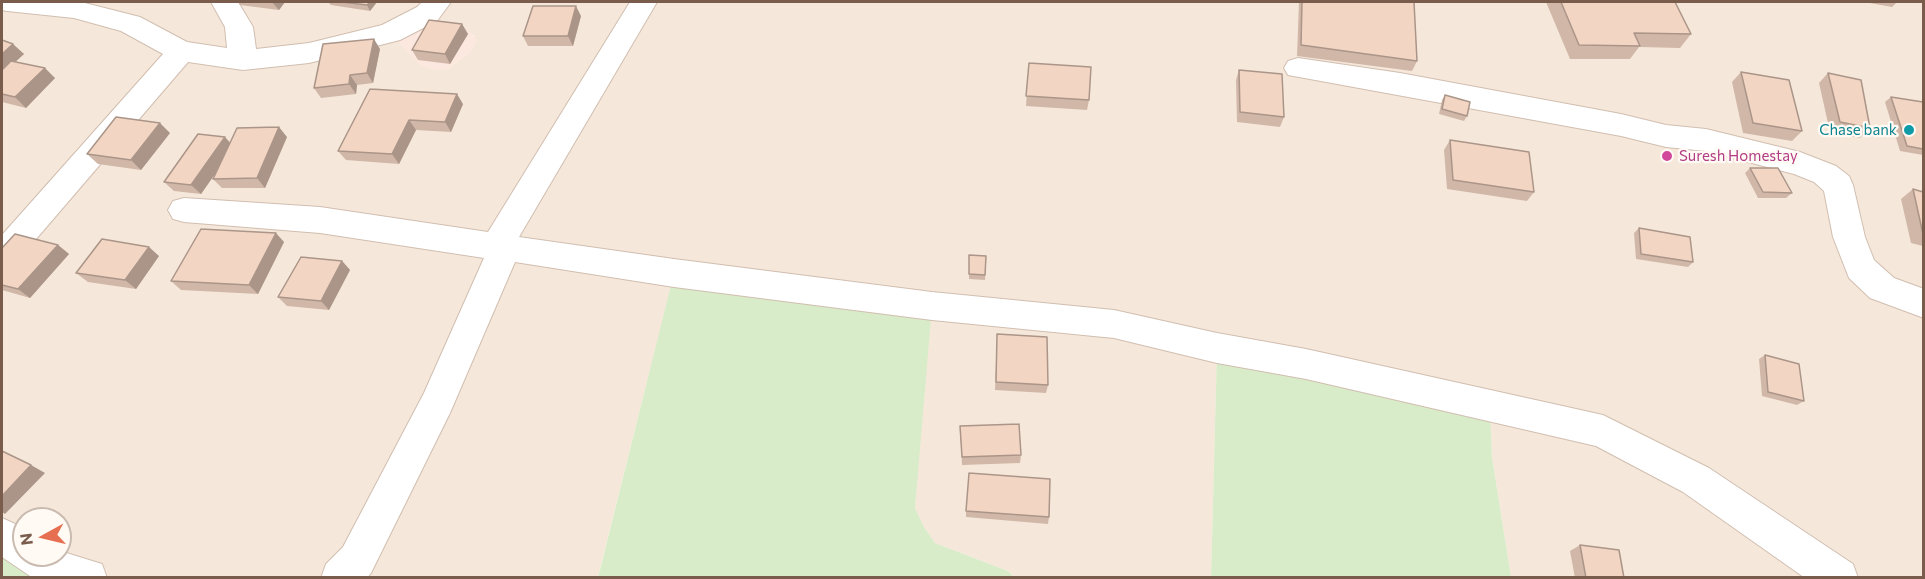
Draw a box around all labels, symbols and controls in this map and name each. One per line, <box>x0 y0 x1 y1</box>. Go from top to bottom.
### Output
place label: Chase bank <box>1819 121 1897 139</box>
marker: Chase bank <box>1902 123 1916 137</box>
place label: Suresh Homestay <box>1679 147 1798 165</box>
marker: Suresh Homestay <box>1660 149 1674 163</box>
north arrow <box>12 507 72 567</box>
text: N <box>15 532 36 547</box>

